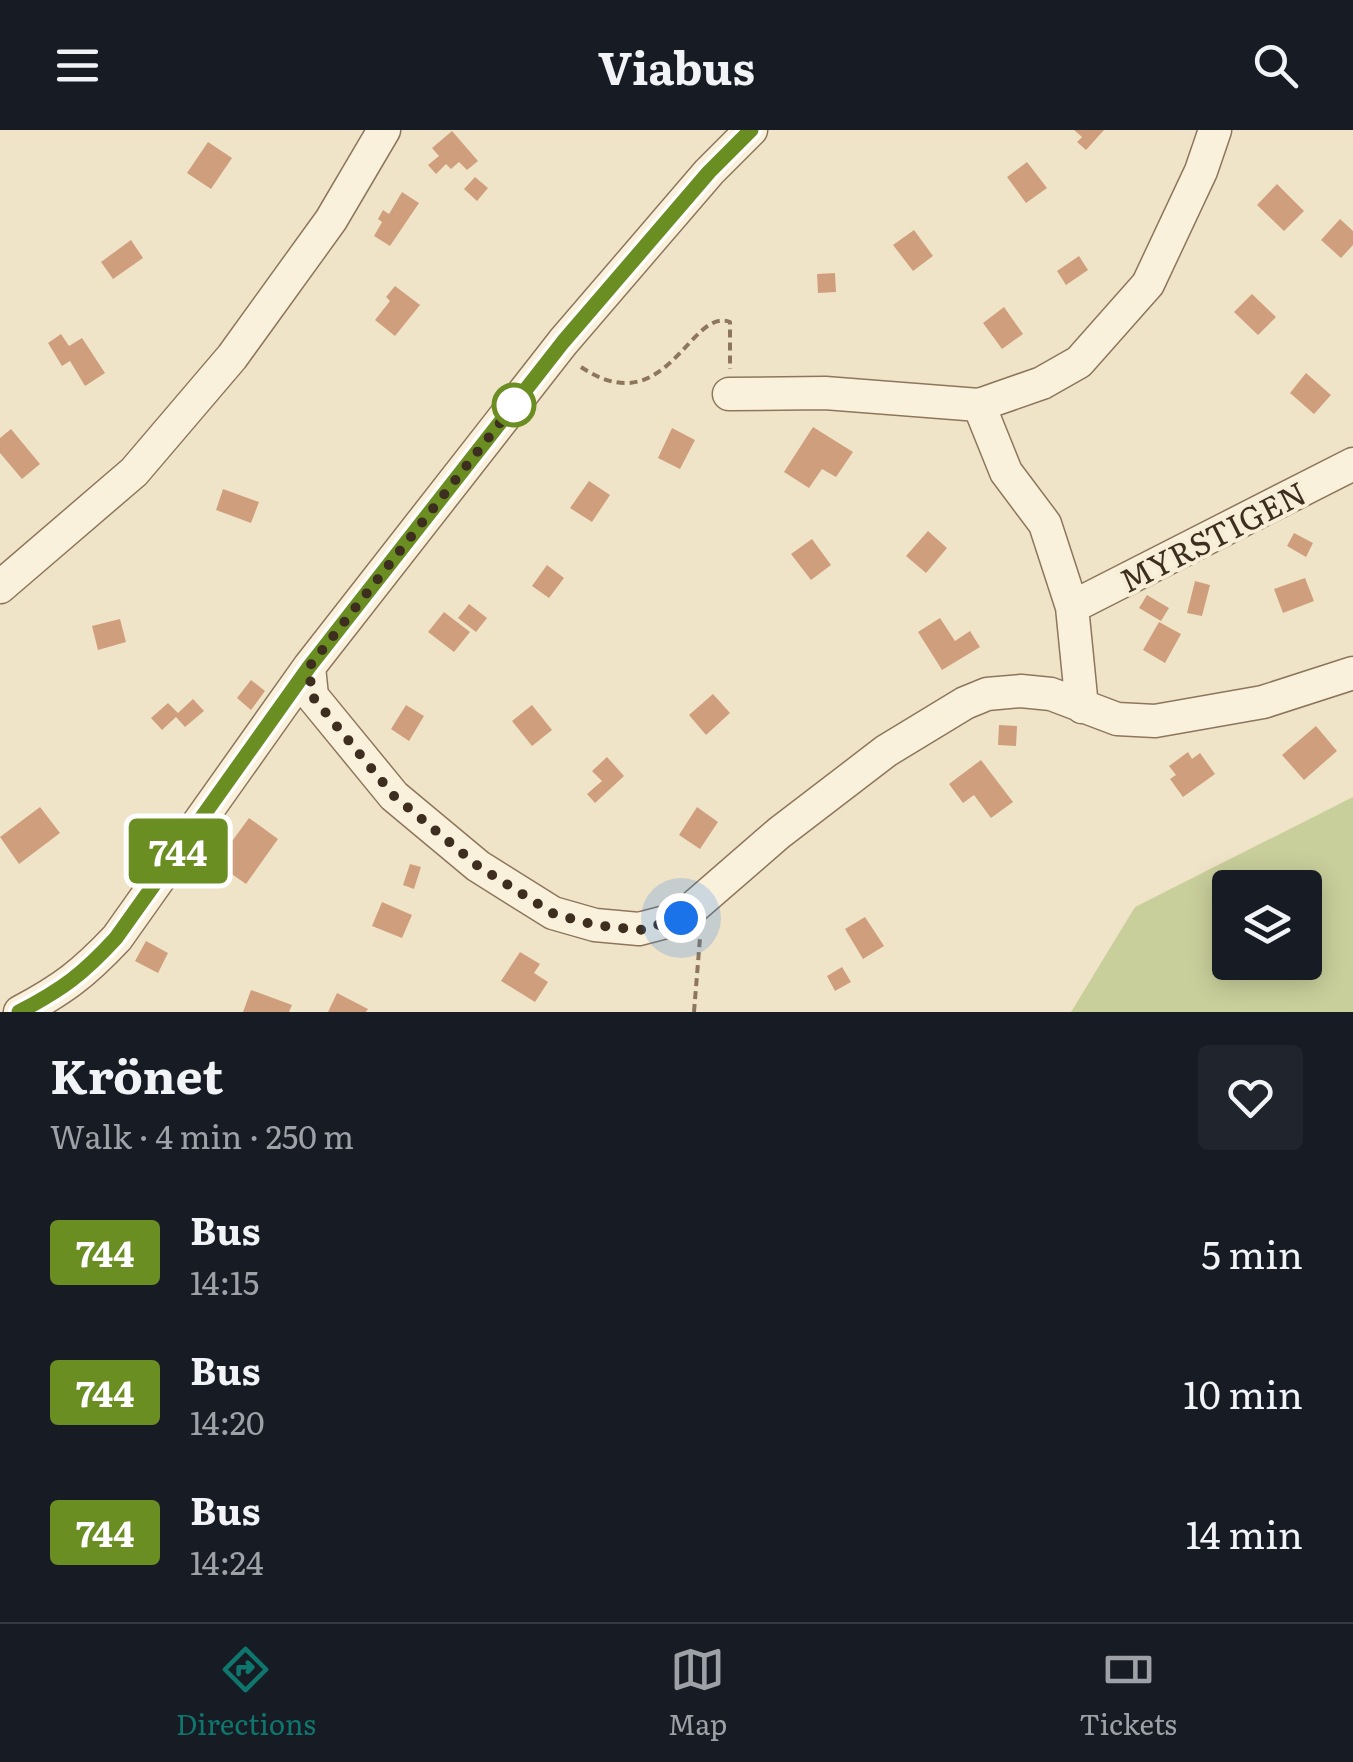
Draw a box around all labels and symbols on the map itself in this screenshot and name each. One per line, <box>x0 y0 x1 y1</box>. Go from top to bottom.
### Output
unlabelled marker <box>493 384 535 426</box>
street label: MYRSTIGEN <box>1110 467 1314 603</box>
line badge: 744 <box>120 818 236 884</box>
your location <box>656 893 706 943</box>

